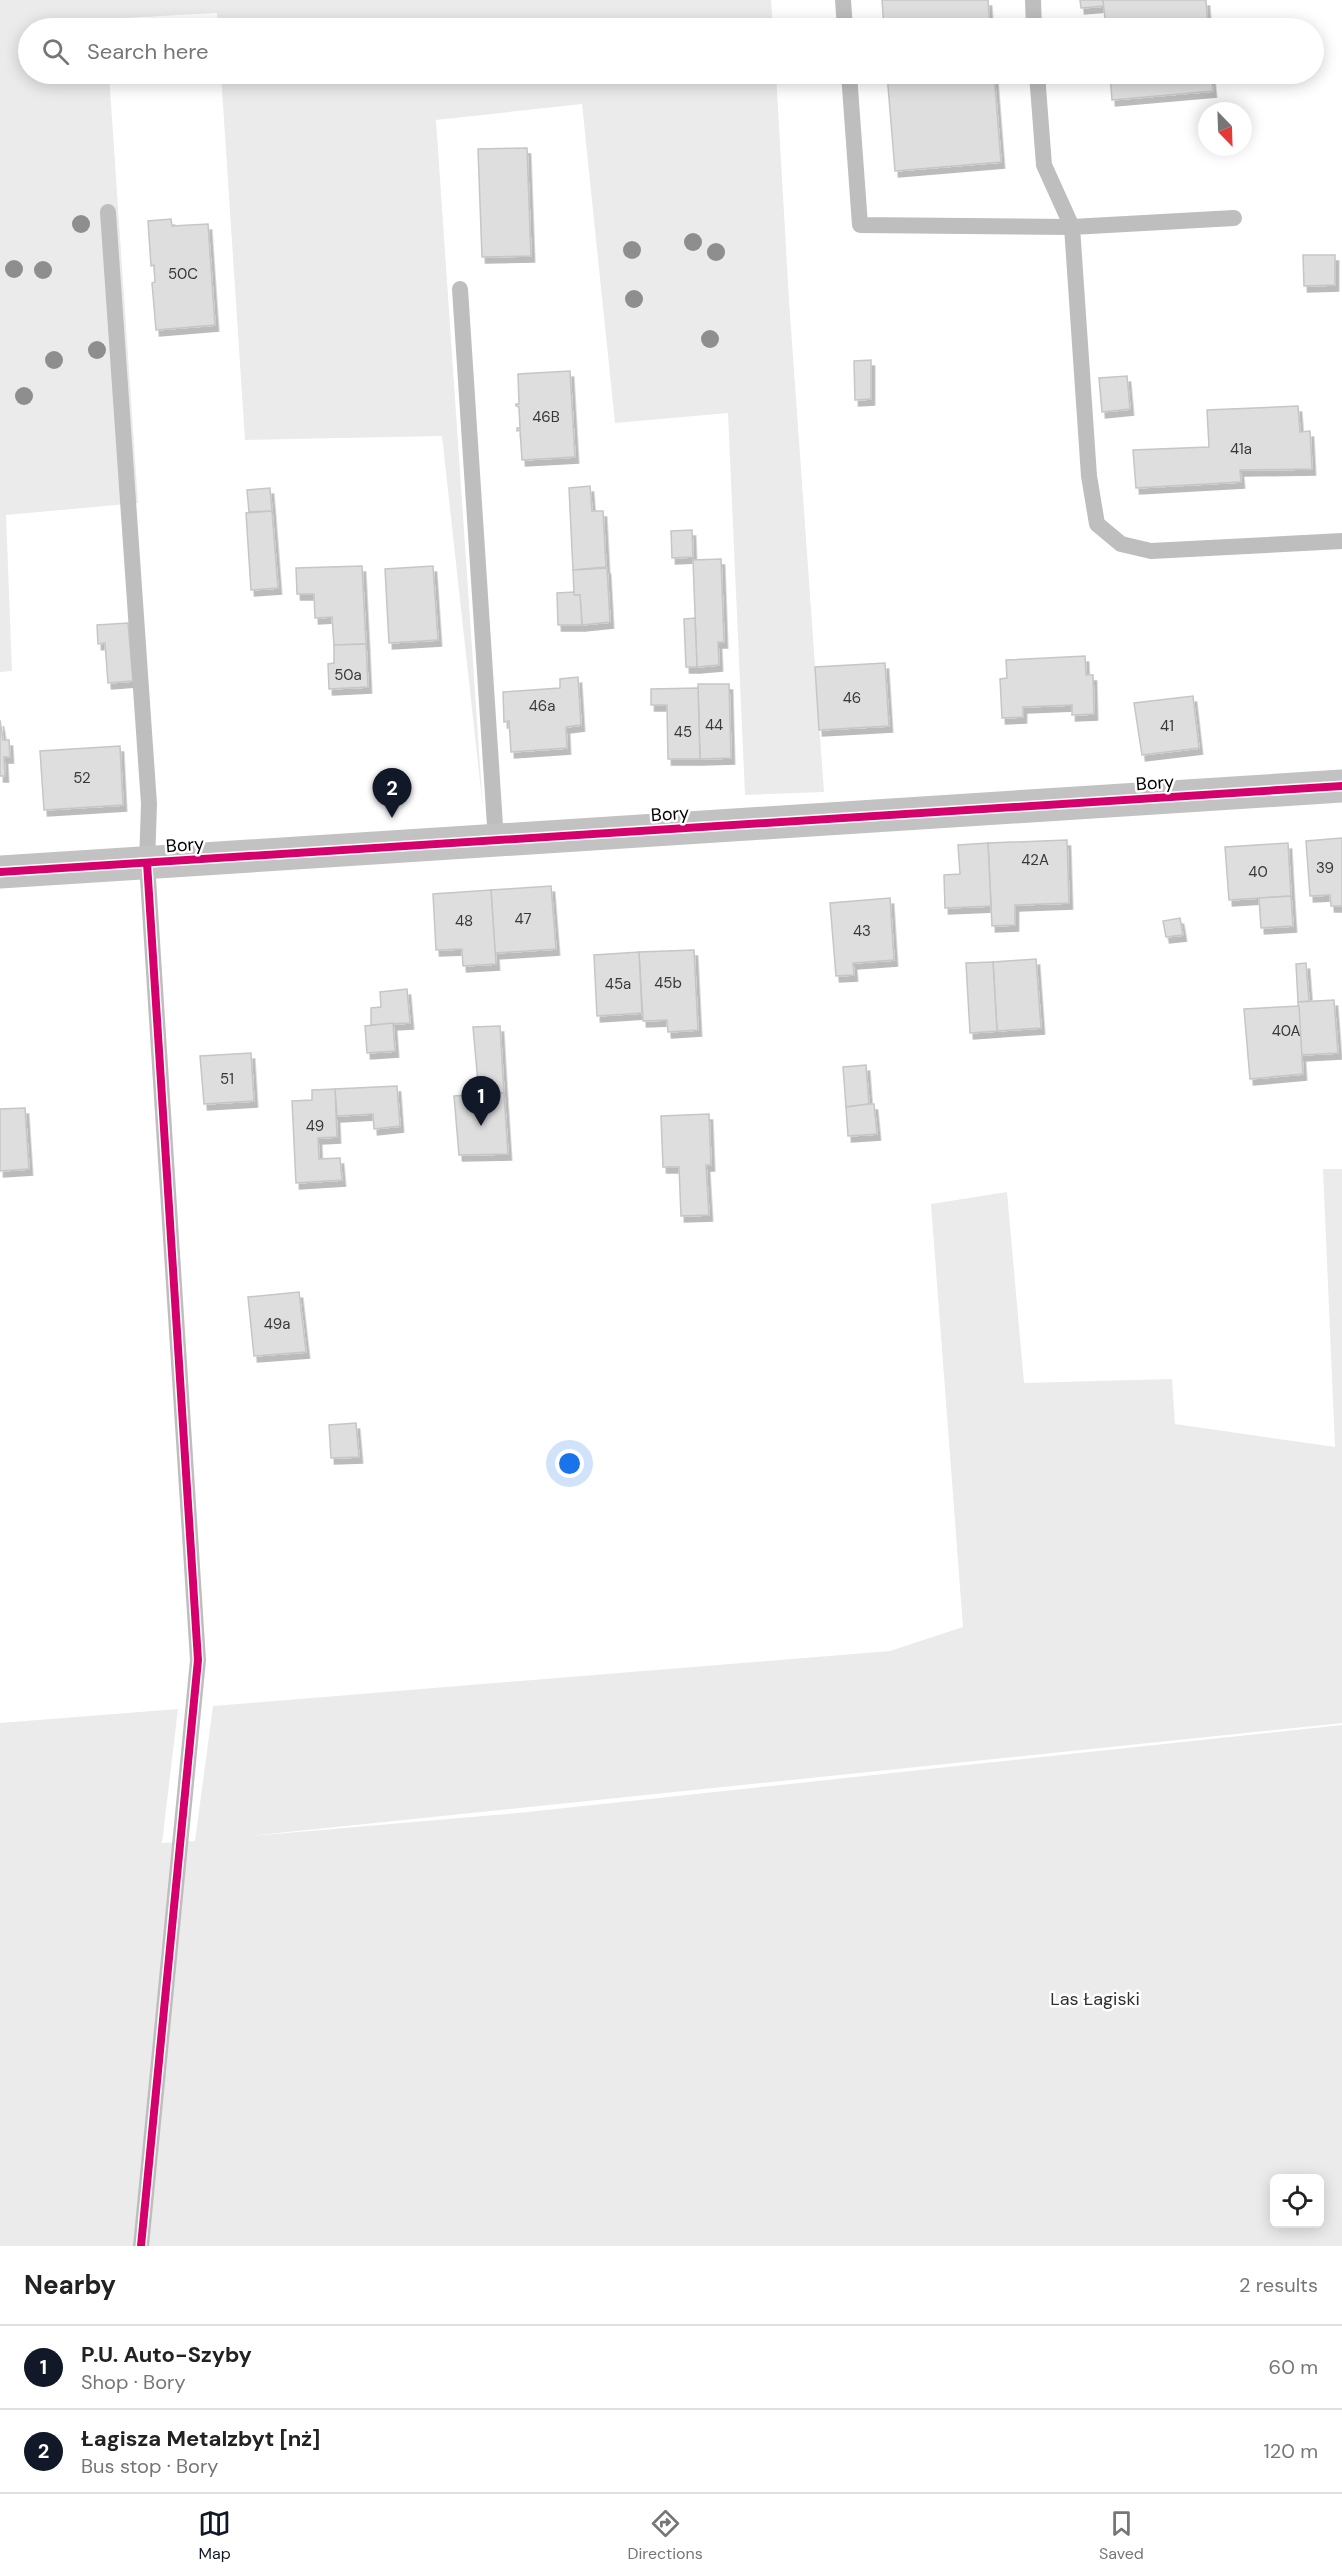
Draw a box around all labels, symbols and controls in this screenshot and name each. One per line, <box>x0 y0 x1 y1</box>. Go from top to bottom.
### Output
search box <box>18 18 1324 84</box>
icon: search <box>39 35 72 68</box>
text: Search here <box>87 37 208 66</box>
north arrow <box>1198 102 1252 156</box>
house number: 50C <box>168 264 198 284</box>
house number: 46B <box>532 407 560 427</box>
house number: 41a <box>1230 439 1252 459</box>
house number: 50a <box>334 665 362 685</box>
house number: 46 <box>843 688 861 708</box>
house number: 46a <box>529 696 555 716</box>
house number: 44 <box>705 715 723 735</box>
house number: 41 <box>1160 716 1174 736</box>
house number: 45 <box>674 722 692 742</box>
house number: 52 <box>73 768 91 788</box>
pin: 2 <box>372 768 412 818</box>
street label: Bory <box>1135 770 1175 796</box>
street label: Bory <box>650 801 690 827</box>
street label: Bory <box>165 832 205 858</box>
house number: 42A <box>1021 850 1049 870</box>
house number: 39 <box>1316 858 1334 878</box>
house number: 40 <box>1248 862 1268 882</box>
house number: 47 <box>514 909 532 929</box>
house number: 48 <box>455 911 473 931</box>
house number: 43 <box>853 921 871 941</box>
house number: 45b <box>654 973 682 993</box>
house number: 45a <box>605 974 631 994</box>
house number: 40A <box>1272 1021 1300 1041</box>
house number: 51 <box>220 1069 234 1089</box>
pin: 1 <box>462 1076 500 1126</box>
house number: 49 <box>306 1116 324 1136</box>
house number: 49a <box>264 1314 290 1334</box>
your location <box>555 1449 584 1478</box>
park label: Las Łagiski <box>1050 1987 1140 2011</box>
map controls <box>1270 2174 1324 2228</box>
button: locate <box>1270 2174 1324 2228</box>
text: Nearby <box>24 2268 116 2302</box>
text: 2 results <box>1239 2272 1318 2298</box>
text: P.U. Auto-Szyby <box>81 2340 252 2369</box>
text: 1 <box>40 2354 47 2380</box>
text: 60 m <box>1269 2354 1318 2380</box>
text: Shop · Bory <box>81 2369 186 2395</box>
text: Łagisza Metalzbyt [nż] <box>81 2424 320 2453</box>
text: 2 <box>38 2438 49 2464</box>
text: 120 m <box>1264 2438 1318 2464</box>
text: Bus stop · Bory <box>81 2453 218 2479</box>
tab: Map <box>198 2507 231 2564</box>
tab: Directions <box>627 2507 703 2564</box>
tab: Saved <box>1099 2507 1144 2564</box>

